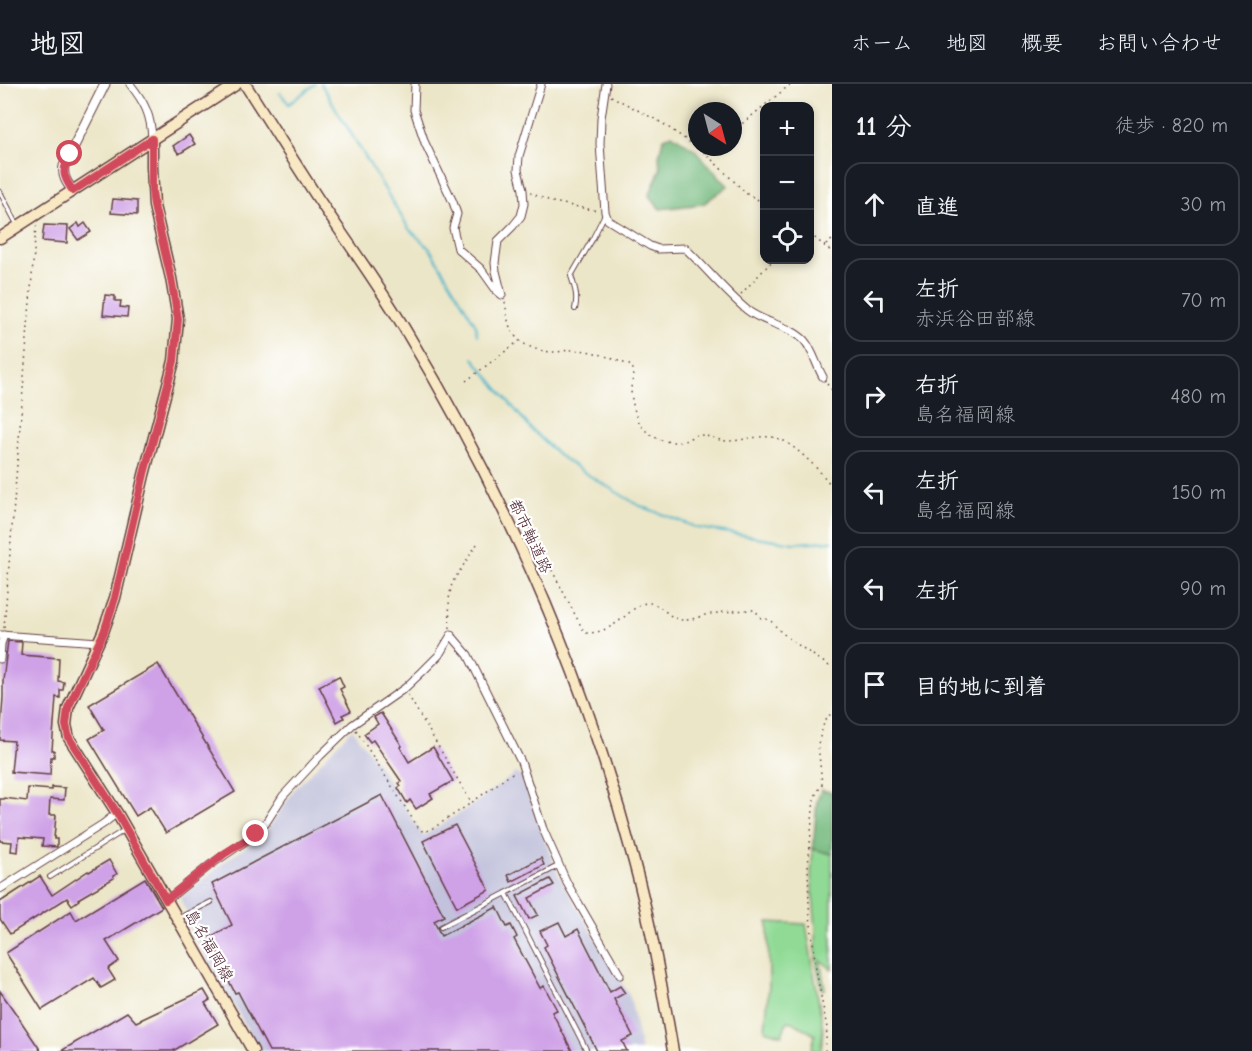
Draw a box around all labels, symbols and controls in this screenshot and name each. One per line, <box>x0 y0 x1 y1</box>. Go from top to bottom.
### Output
text: 地図 <box>30 28 86 60</box>
text: ホーム <box>851 31 913 55</box>
text: 地図 <box>946 31 988 55</box>
text: 概要 <box>1021 31 1063 55</box>
text: お問い合わせ <box>1096 31 1222 55</box>
north arrow <box>688 102 742 156</box>
map controls <box>760 102 814 264</box>
button: + <box>760 102 814 156</box>
text: 11 分 <box>856 112 912 142</box>
text: 徒歩 · 820 m <box>1115 114 1228 137</box>
route start <box>56 140 82 166</box>
button: − <box>760 156 814 210</box>
icon: ahead <box>858 188 891 221</box>
text: 30 m <box>1180 193 1226 216</box>
text: 直進 <box>915 194 959 220</box>
button: locate <box>760 210 814 264</box>
text: 左折 <box>915 276 959 302</box>
icon: left <box>858 284 891 317</box>
text: 70 m <box>1181 289 1226 312</box>
text: 赤浜谷田部線 <box>915 307 1035 330</box>
text: 右折 <box>915 372 959 398</box>
icon: right <box>858 380 891 413</box>
text: 480 m <box>1171 385 1226 408</box>
text: 島名福岡線 <box>915 403 1015 426</box>
text: 左折 <box>915 468 959 494</box>
icon: left <box>858 476 891 509</box>
text: 150 m <box>1172 481 1226 504</box>
street label: 都市軸道路 <box>505 496 555 576</box>
text: 島名福岡線 <box>915 499 1015 522</box>
icon: left <box>858 572 891 605</box>
text: 90 m <box>1180 577 1226 600</box>
text: 左折 <box>915 578 959 604</box>
icon: arrive <box>858 668 891 701</box>
text: 目的地に到着 <box>915 674 1047 700</box>
route end <box>242 820 268 846</box>
street label: 島名福岡線 <box>181 906 237 985</box>

